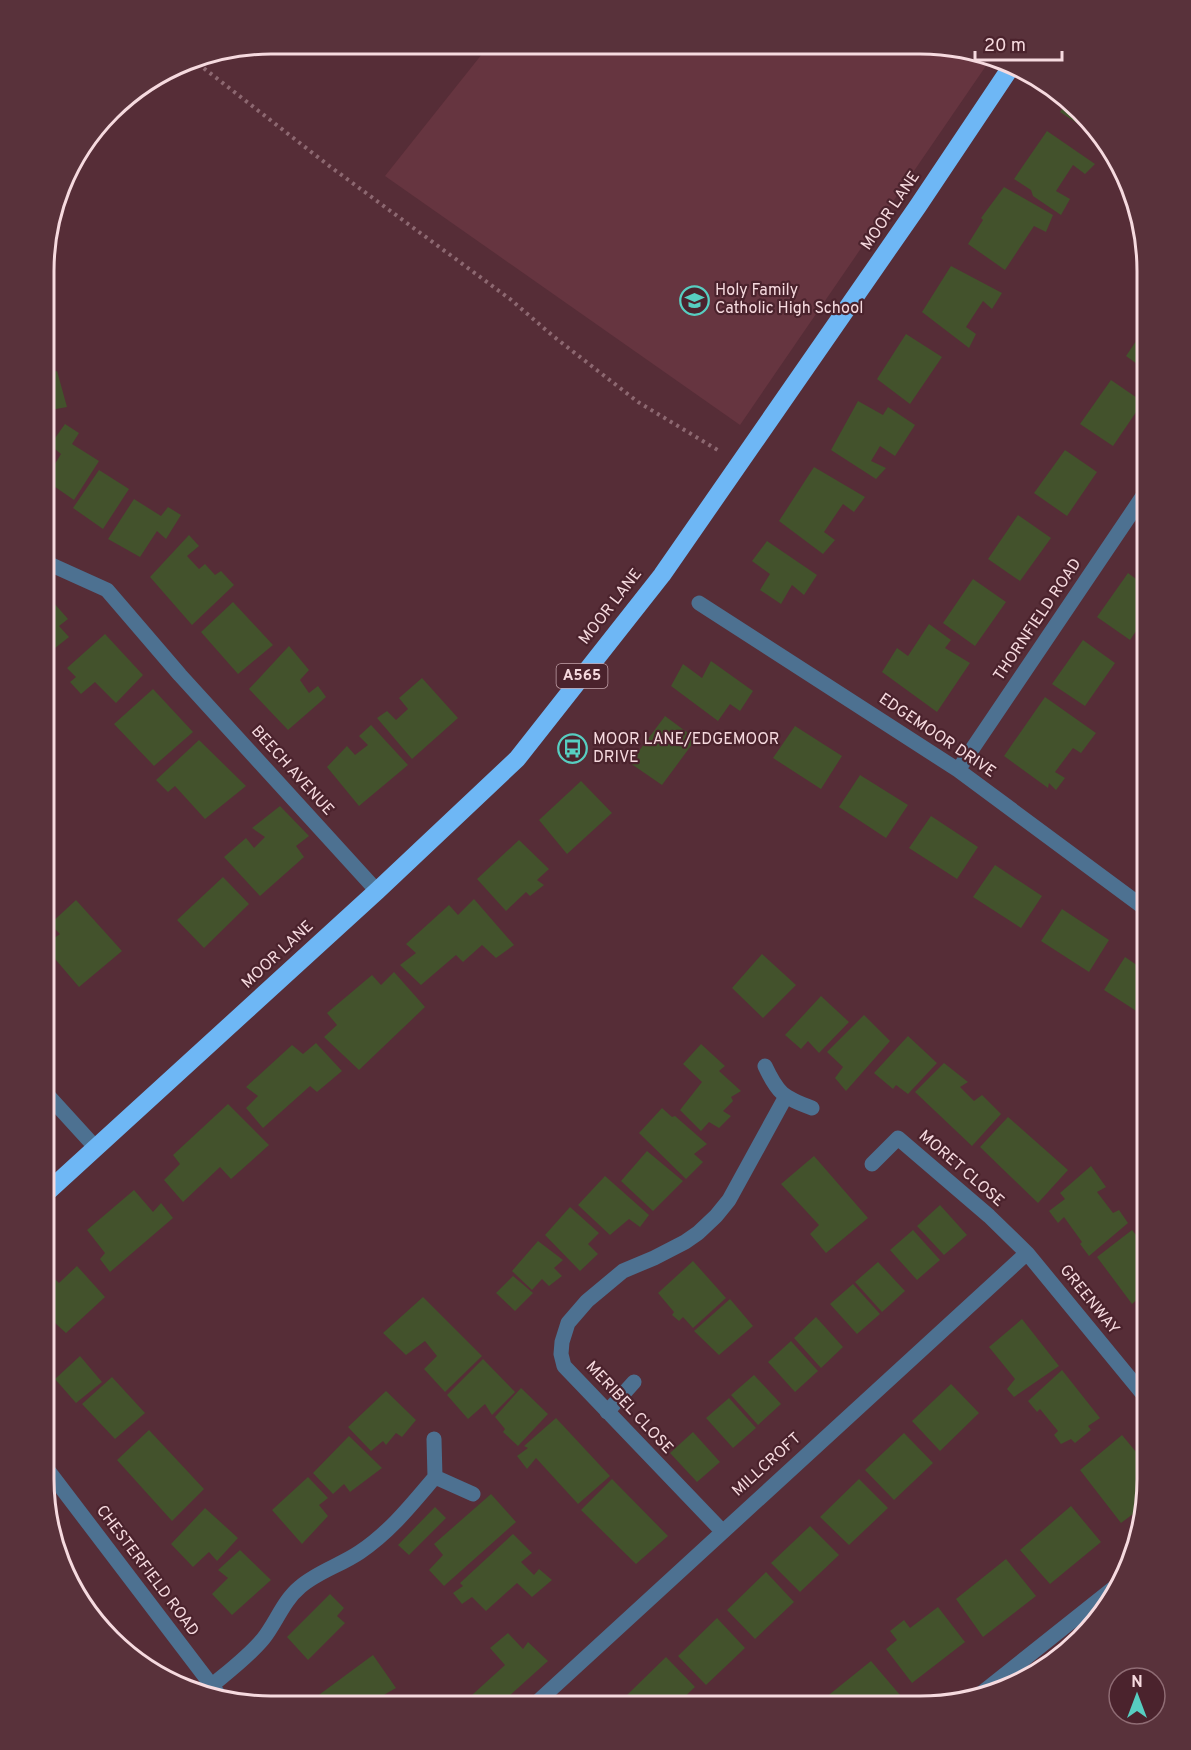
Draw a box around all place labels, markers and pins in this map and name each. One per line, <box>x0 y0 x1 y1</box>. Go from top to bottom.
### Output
place label: Holy Family Catholic High School <box>715 281 863 319</box>
school or university icon: Holy Family Catholic High School <box>678 284 710 316</box>
place label: MOOR LANE/EDGEMOOR DRIVE <box>593 730 779 768</box>
bus stop icon: MOOR LANE/EDGEMOOR DRIVE <box>556 733 588 765</box>

